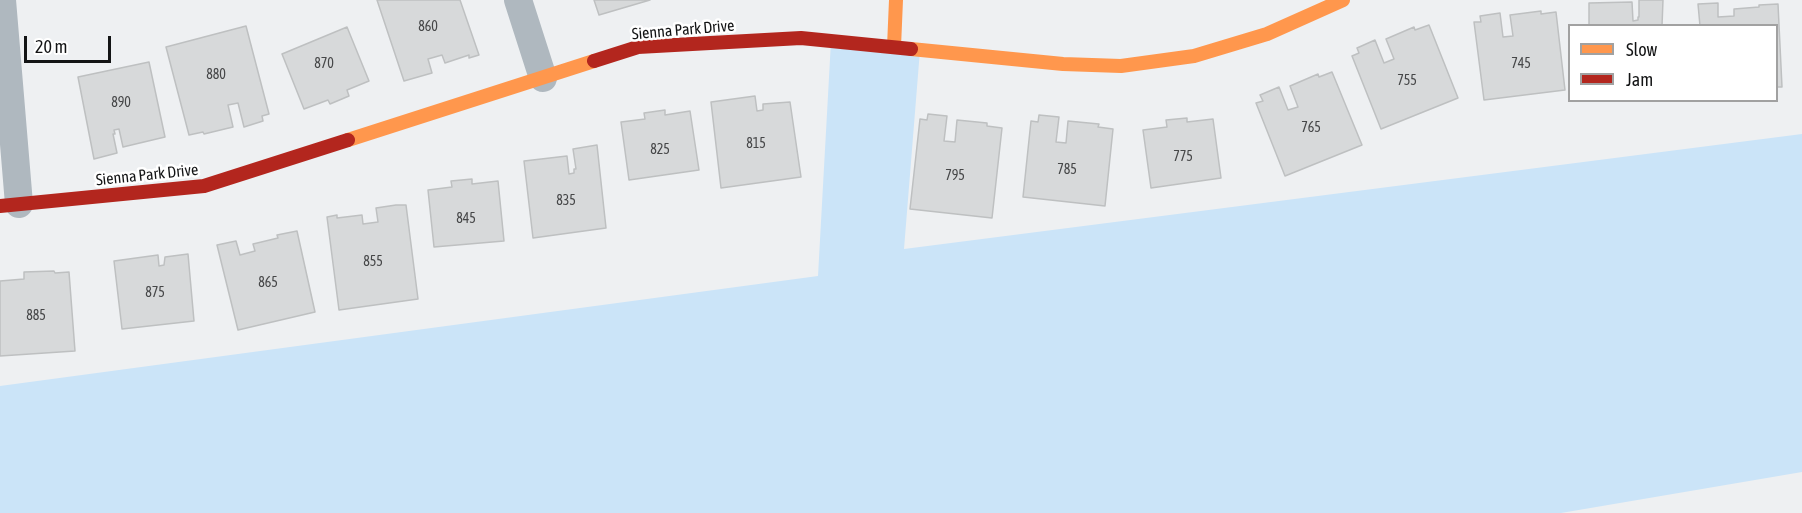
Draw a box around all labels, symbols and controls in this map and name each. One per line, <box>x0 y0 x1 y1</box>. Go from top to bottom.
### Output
street label: Sienna Park Drive <box>631 16 735 44</box>
house number: 860 <box>418 19 438 35</box>
scale bar <box>27 24 114 62</box>
legend <box>1568 24 1778 102</box>
text: 20 m <box>35 36 67 57</box>
text: Slow <box>1626 39 1657 60</box>
house number: 870 <box>314 56 334 72</box>
house number: 745 <box>1511 56 1531 72</box>
house number: 880 <box>206 67 226 83</box>
text: Jam <box>1626 69 1653 90</box>
house number: 755 <box>1397 73 1417 89</box>
house number: 890 <box>111 95 131 111</box>
house number: 765 <box>1301 120 1321 136</box>
house number: 815 <box>746 136 766 152</box>
house number: 825 <box>650 142 670 158</box>
house number: 775 <box>1173 149 1193 165</box>
street label: Sienna Park Drive <box>95 160 199 190</box>
house number: 785 <box>1057 162 1077 178</box>
house number: 795 <box>945 168 965 184</box>
house number: 835 <box>556 193 576 209</box>
house number: 845 <box>456 211 476 227</box>
house number: 855 <box>363 254 383 270</box>
house number: 865 <box>258 275 278 291</box>
house number: 875 <box>145 285 165 301</box>
house number: 885 <box>26 308 46 324</box>

